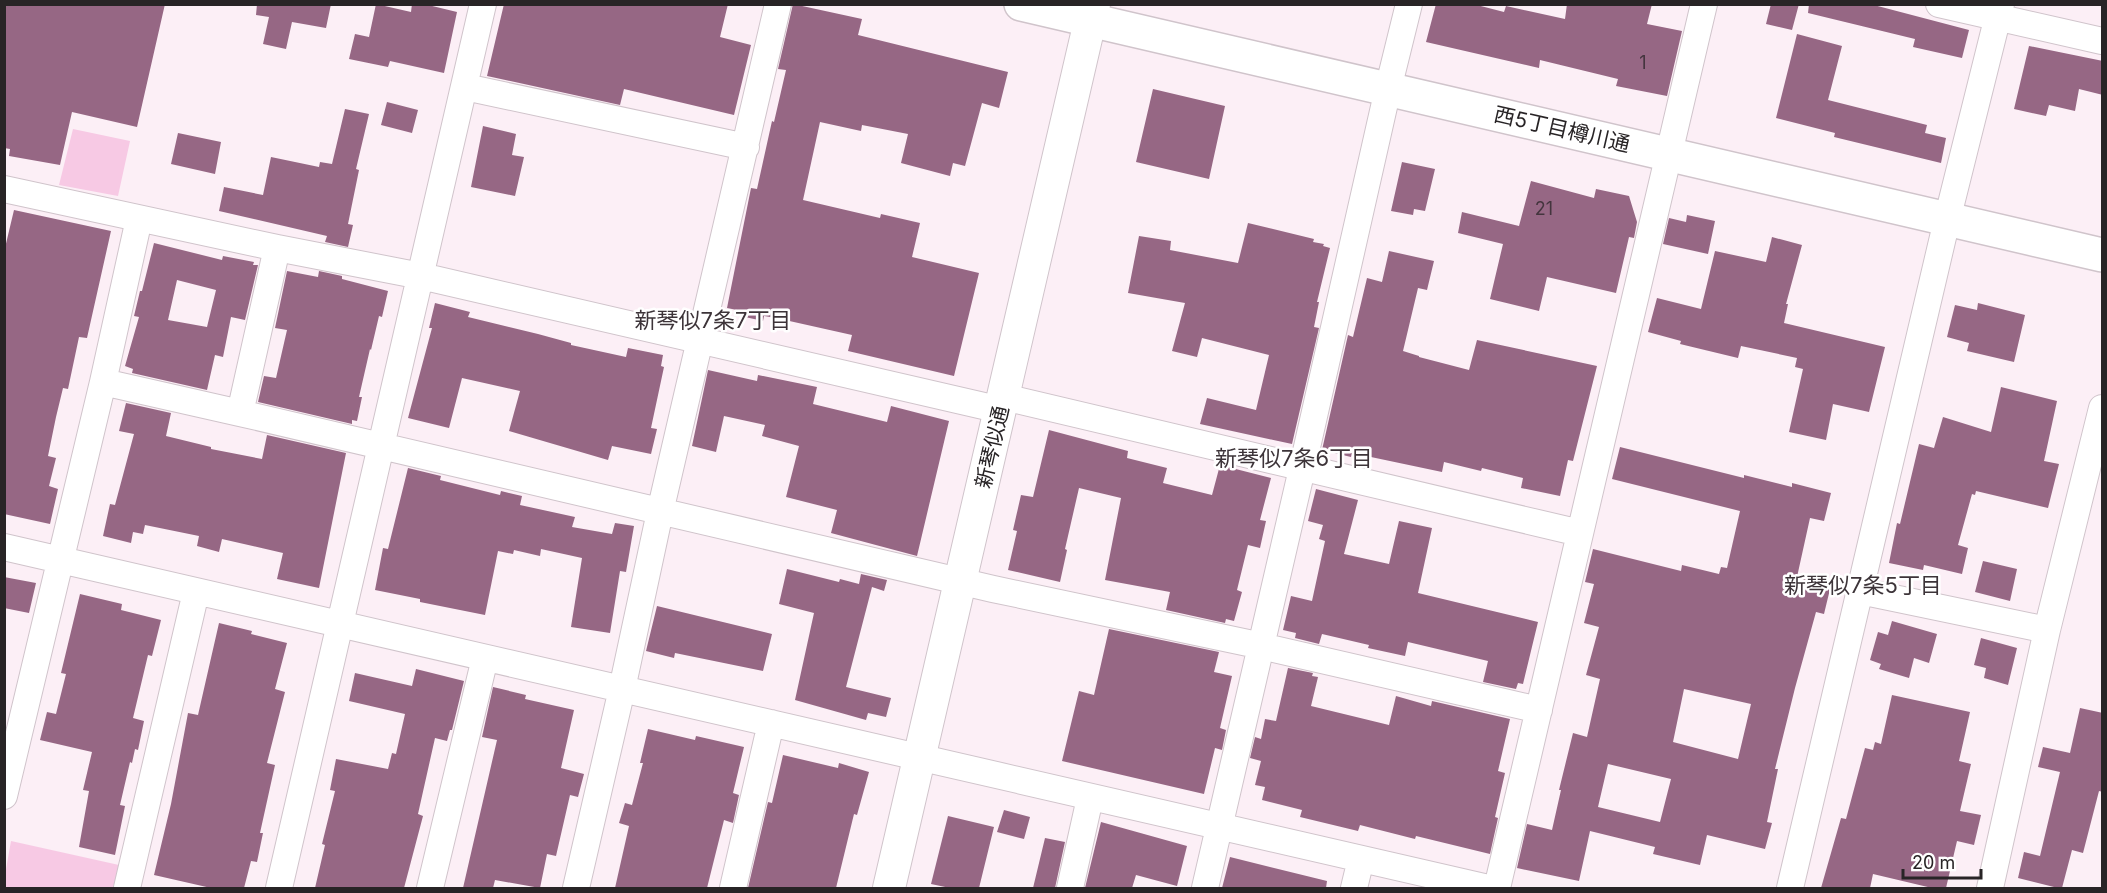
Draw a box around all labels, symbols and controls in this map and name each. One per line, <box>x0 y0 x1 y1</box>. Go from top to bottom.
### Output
house number: 1 <box>1639 52 1647 73</box>
street label: 西5丁目樽川通 <box>1492 101 1632 157</box>
house number: 21 <box>1535 198 1553 219</box>
district label: 新琴似7条7丁目 <box>635 307 791 333</box>
street label: 新琴似通 <box>970 403 1014 491</box>
district label: 新琴似7条6丁目 <box>1215 445 1373 471</box>
district label: 新琴似7条5丁目 <box>1784 572 1942 598</box>
scale bar <box>1903 842 1981 880</box>
text: 20 m <box>1912 852 1955 873</box>

